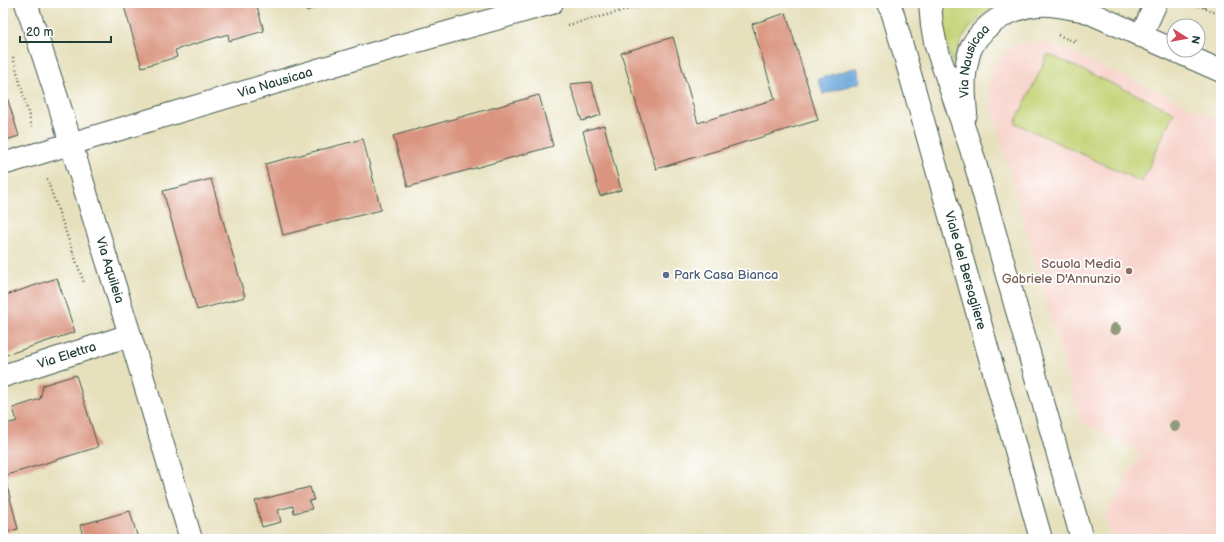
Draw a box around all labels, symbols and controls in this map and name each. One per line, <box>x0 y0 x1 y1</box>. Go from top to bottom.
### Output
scale bar <box>20 18 111 44</box>
north arrow <box>1166 18 1206 58</box>
street label: Via Nausicaa <box>956 21 993 98</box>
text: 20 m <box>26 25 53 40</box>
text: N <box>1188 35 1202 45</box>
street label: Via Nausicaa <box>236 64 315 101</box>
street label: Viale del Bersagliere <box>941 209 990 332</box>
street label: Via Aquileia <box>92 235 128 305</box>
place label: Scuola Media Gabriele D'Annunzio <box>1002 256 1121 287</box>
marker: Scuola Media Gabriele D'Annunzio <box>1124 266 1134 276</box>
place label: Park Casa Bianca <box>674 267 778 283</box>
marker: Park Casa Bianca <box>661 270 671 280</box>
street label: Via Elettra <box>35 338 98 372</box>

